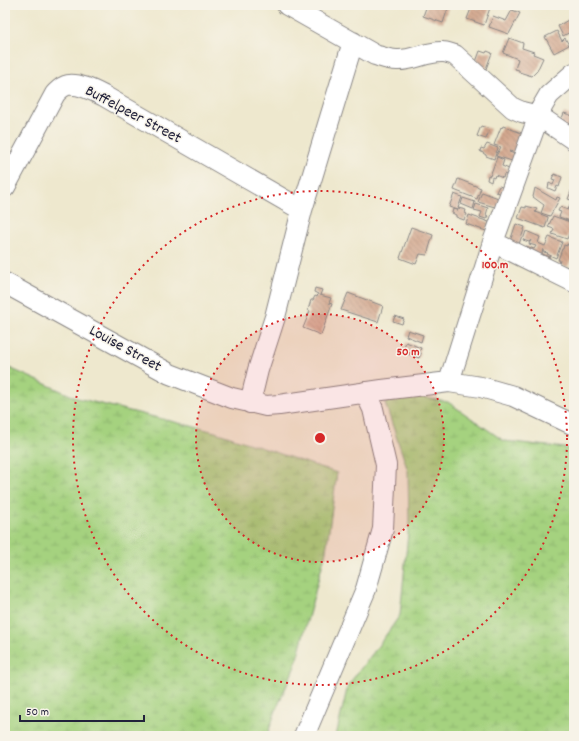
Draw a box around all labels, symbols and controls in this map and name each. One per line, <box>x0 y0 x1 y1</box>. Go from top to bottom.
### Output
street label: Buffelpeer Street <box>81 80 185 150</box>
text: 100 m <box>482 257 508 274</box>
street label: Louise Street <box>85 320 166 378</box>
text: 50 m <box>396 344 420 361</box>
centre of rings <box>313 431 327 445</box>
scale bar <box>20 697 144 723</box>
text: 50 m <box>26 704 49 721</box>

